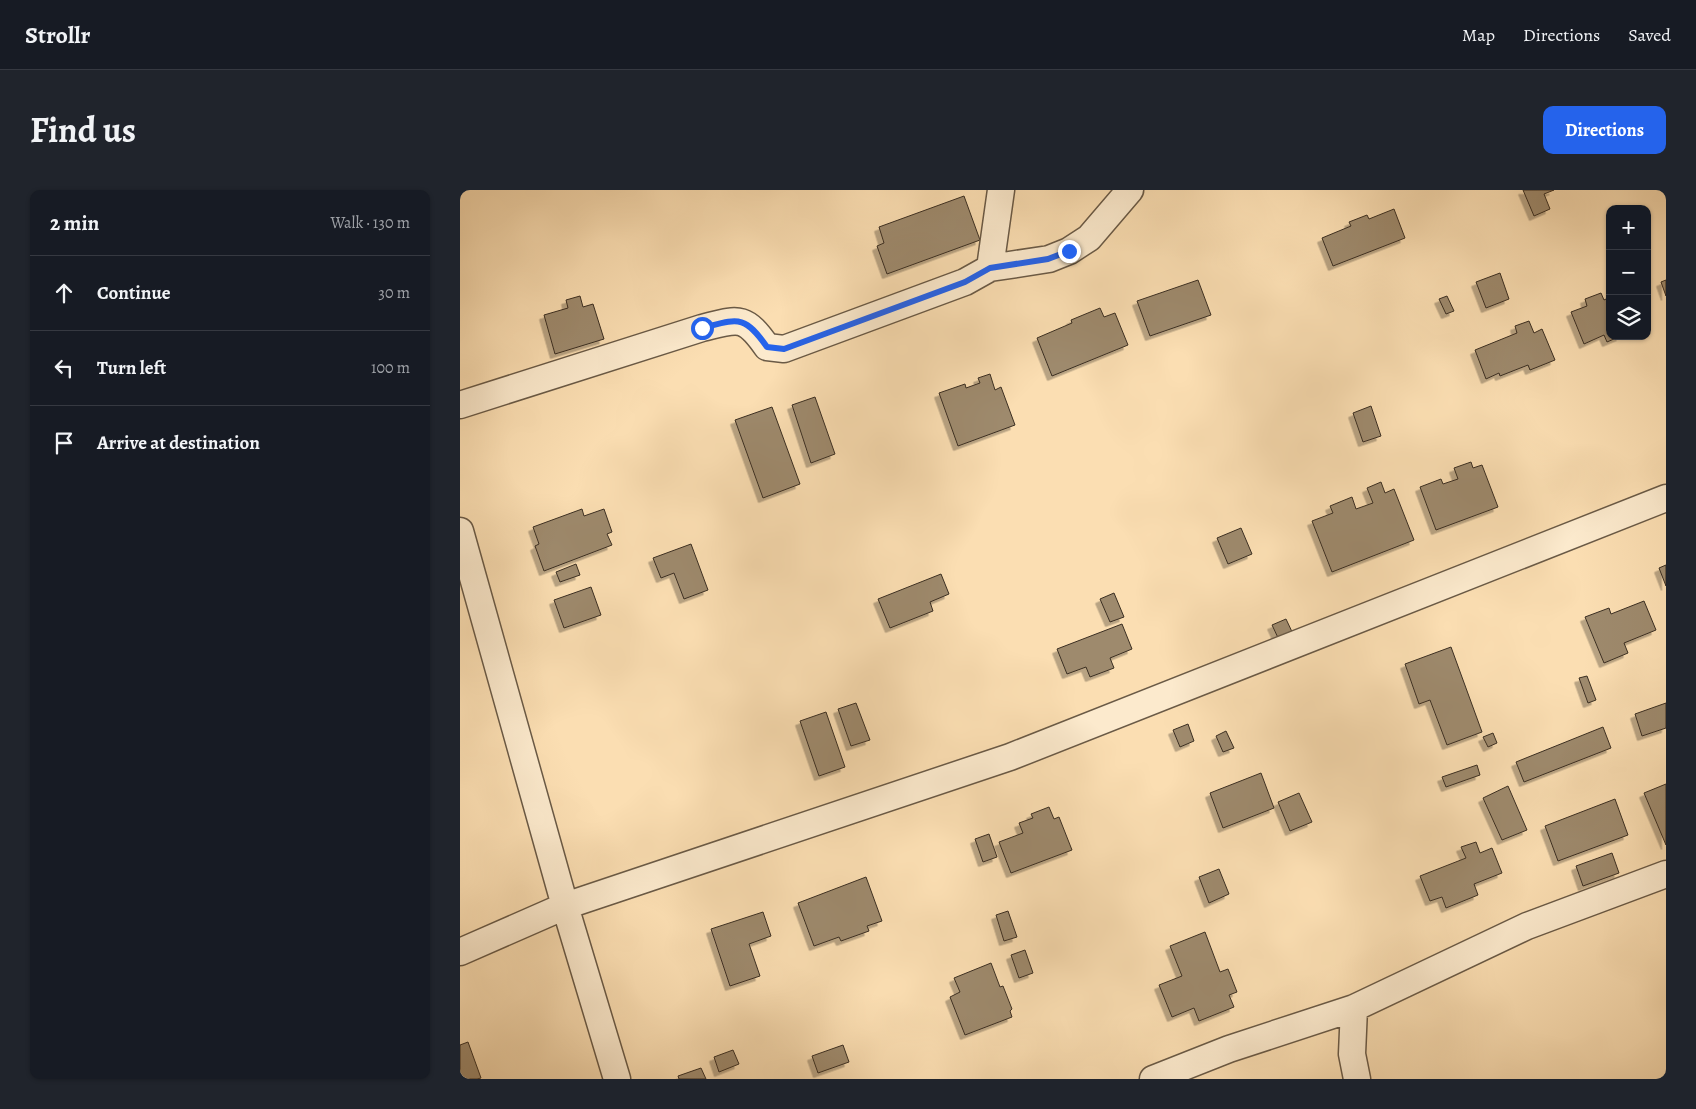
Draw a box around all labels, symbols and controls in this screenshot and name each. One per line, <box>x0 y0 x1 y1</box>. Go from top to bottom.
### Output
text: Strollr <box>25 19 90 51</box>
text: Map <box>1462 23 1495 47</box>
text: Directions <box>1523 23 1600 47</box>
text: Saved <box>1628 23 1671 47</box>
text: Find us <box>30 106 136 154</box>
button: Directions <box>1543 106 1666 154</box>
map controls <box>1606 205 1651 340</box>
button: + <box>1606 205 1651 250</box>
text: 2 min <box>50 209 99 237</box>
text: Walk · 130 m <box>330 212 410 234</box>
route end <box>1058 240 1081 263</box>
button: − <box>1606 250 1651 295</box>
icon: ahead <box>50 279 78 307</box>
text: Continue <box>97 280 171 306</box>
text: 30 m <box>378 282 410 304</box>
button: layers <box>1606 295 1651 340</box>
route start <box>691 317 714 340</box>
icon: left <box>50 354 78 382</box>
text: Turn left <box>97 355 166 381</box>
text: 100 m <box>371 357 410 379</box>
icon: arrive <box>50 429 78 457</box>
text: Arrive at destination <box>97 430 260 456</box>

